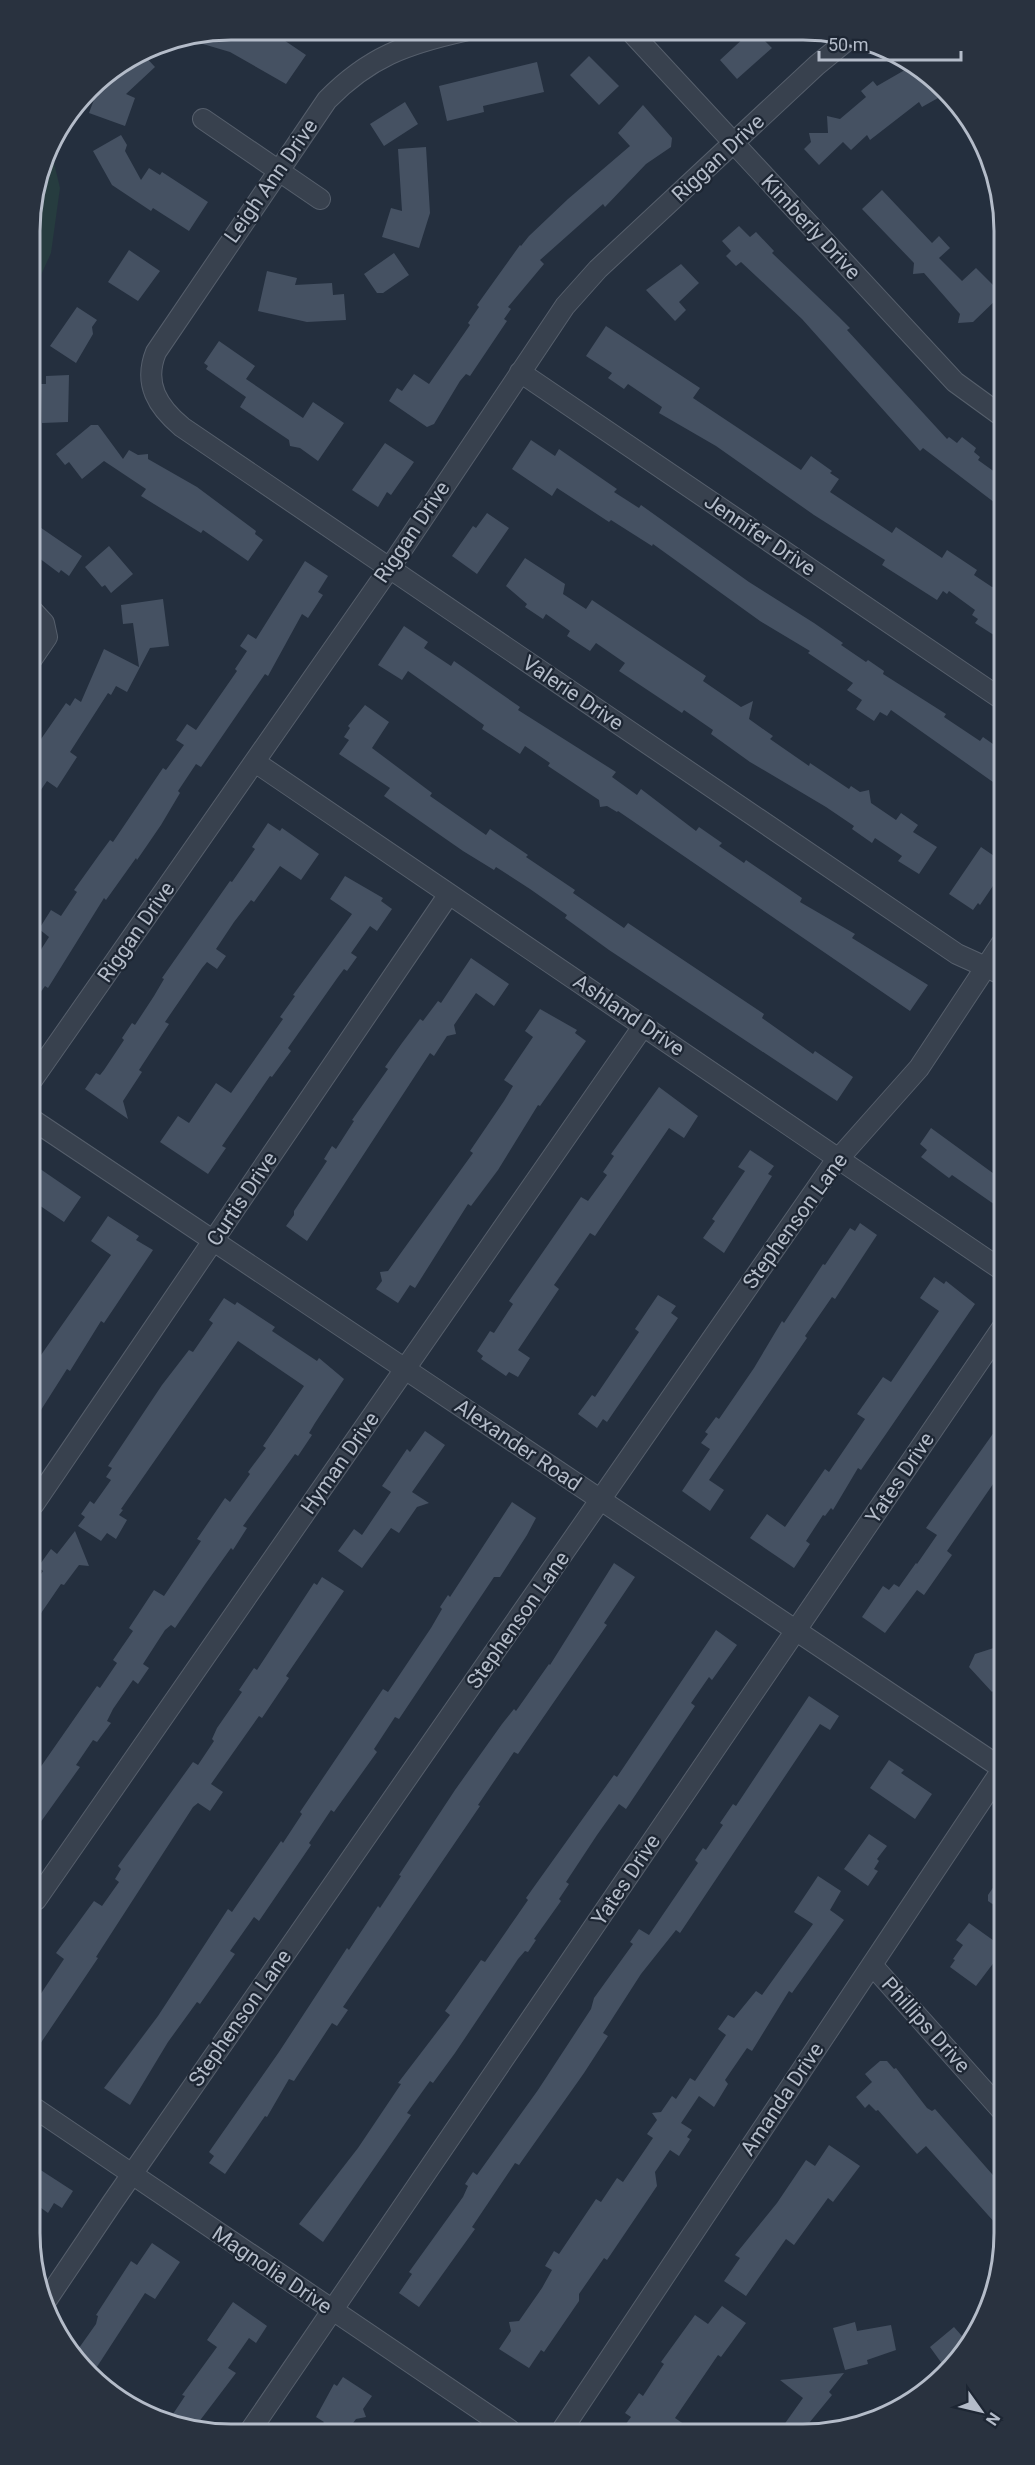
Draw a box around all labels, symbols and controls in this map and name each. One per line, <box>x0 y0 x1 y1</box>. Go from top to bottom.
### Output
scale bar <box>819 24 962 62</box>
text: 50 m <box>828 34 868 55</box>
street label: Riggan Drive <box>667 109 769 207</box>
street label: Leigh Ann Drive <box>219 115 323 247</box>
street label: Kimberly Drive <box>756 170 866 284</box>
street label: Riggan Drive <box>369 477 455 587</box>
street label: Jennifer Drive <box>700 489 820 581</box>
street label: Valerie Drive <box>518 651 628 735</box>
street label: Riggan Drive <box>93 877 179 987</box>
street label: Ashland Drive <box>569 969 689 1061</box>
street label: Curtis Drive <box>202 1147 282 1251</box>
street label: Stephenson Lane <box>738 1149 852 1293</box>
street label: Alexander Road <box>450 1394 586 1496</box>
street label: Hyman Drive <box>296 1407 384 1519</box>
street label: Yates Drive <box>861 1428 939 1528</box>
street label: Stephenson Lane <box>462 1547 574 1693</box>
street label: Yates Drive <box>587 1830 665 1930</box>
street label: Stephenson Lane <box>184 1945 296 2091</box>
street label: Phillips Drive <box>877 1972 975 2078</box>
street label: Amanda Drive <box>735 2038 829 2160</box>
street label: Magnolia Drive <box>208 2221 336 2319</box>
north arrow <box>951 2381 1011 2441</box>
text: N <box>982 2409 1004 2429</box>

